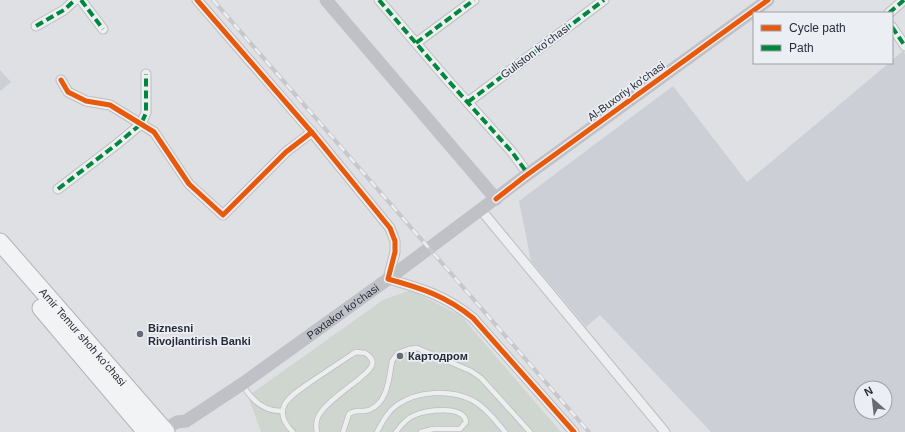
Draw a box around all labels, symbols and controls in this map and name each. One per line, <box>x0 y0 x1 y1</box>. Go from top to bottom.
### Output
legend <box>753 12 893 64</box>
street label: Guliston ko'chasi <box>498 21 572 81</box>
text: Cycle path <box>789 21 846 35</box>
text: Path <box>789 41 814 55</box>
street label: Al-Buxoriy ko'chasi <box>585 59 667 123</box>
street label: Paxtakor ko'chasi <box>304 282 381 342</box>
street label: Amir Temur shoh ko'chasi <box>37 286 129 388</box>
place label: Biznesni Rivojlantirish Banki <box>148 322 251 347</box>
marker: Biznesni Rivojlantirish Banki <box>135 329 145 339</box>
place label: Картодром <box>408 350 468 362</box>
marker: Картодром <box>395 351 405 361</box>
north arrow <box>853 380 893 420</box>
text: N <box>862 384 875 398</box>

